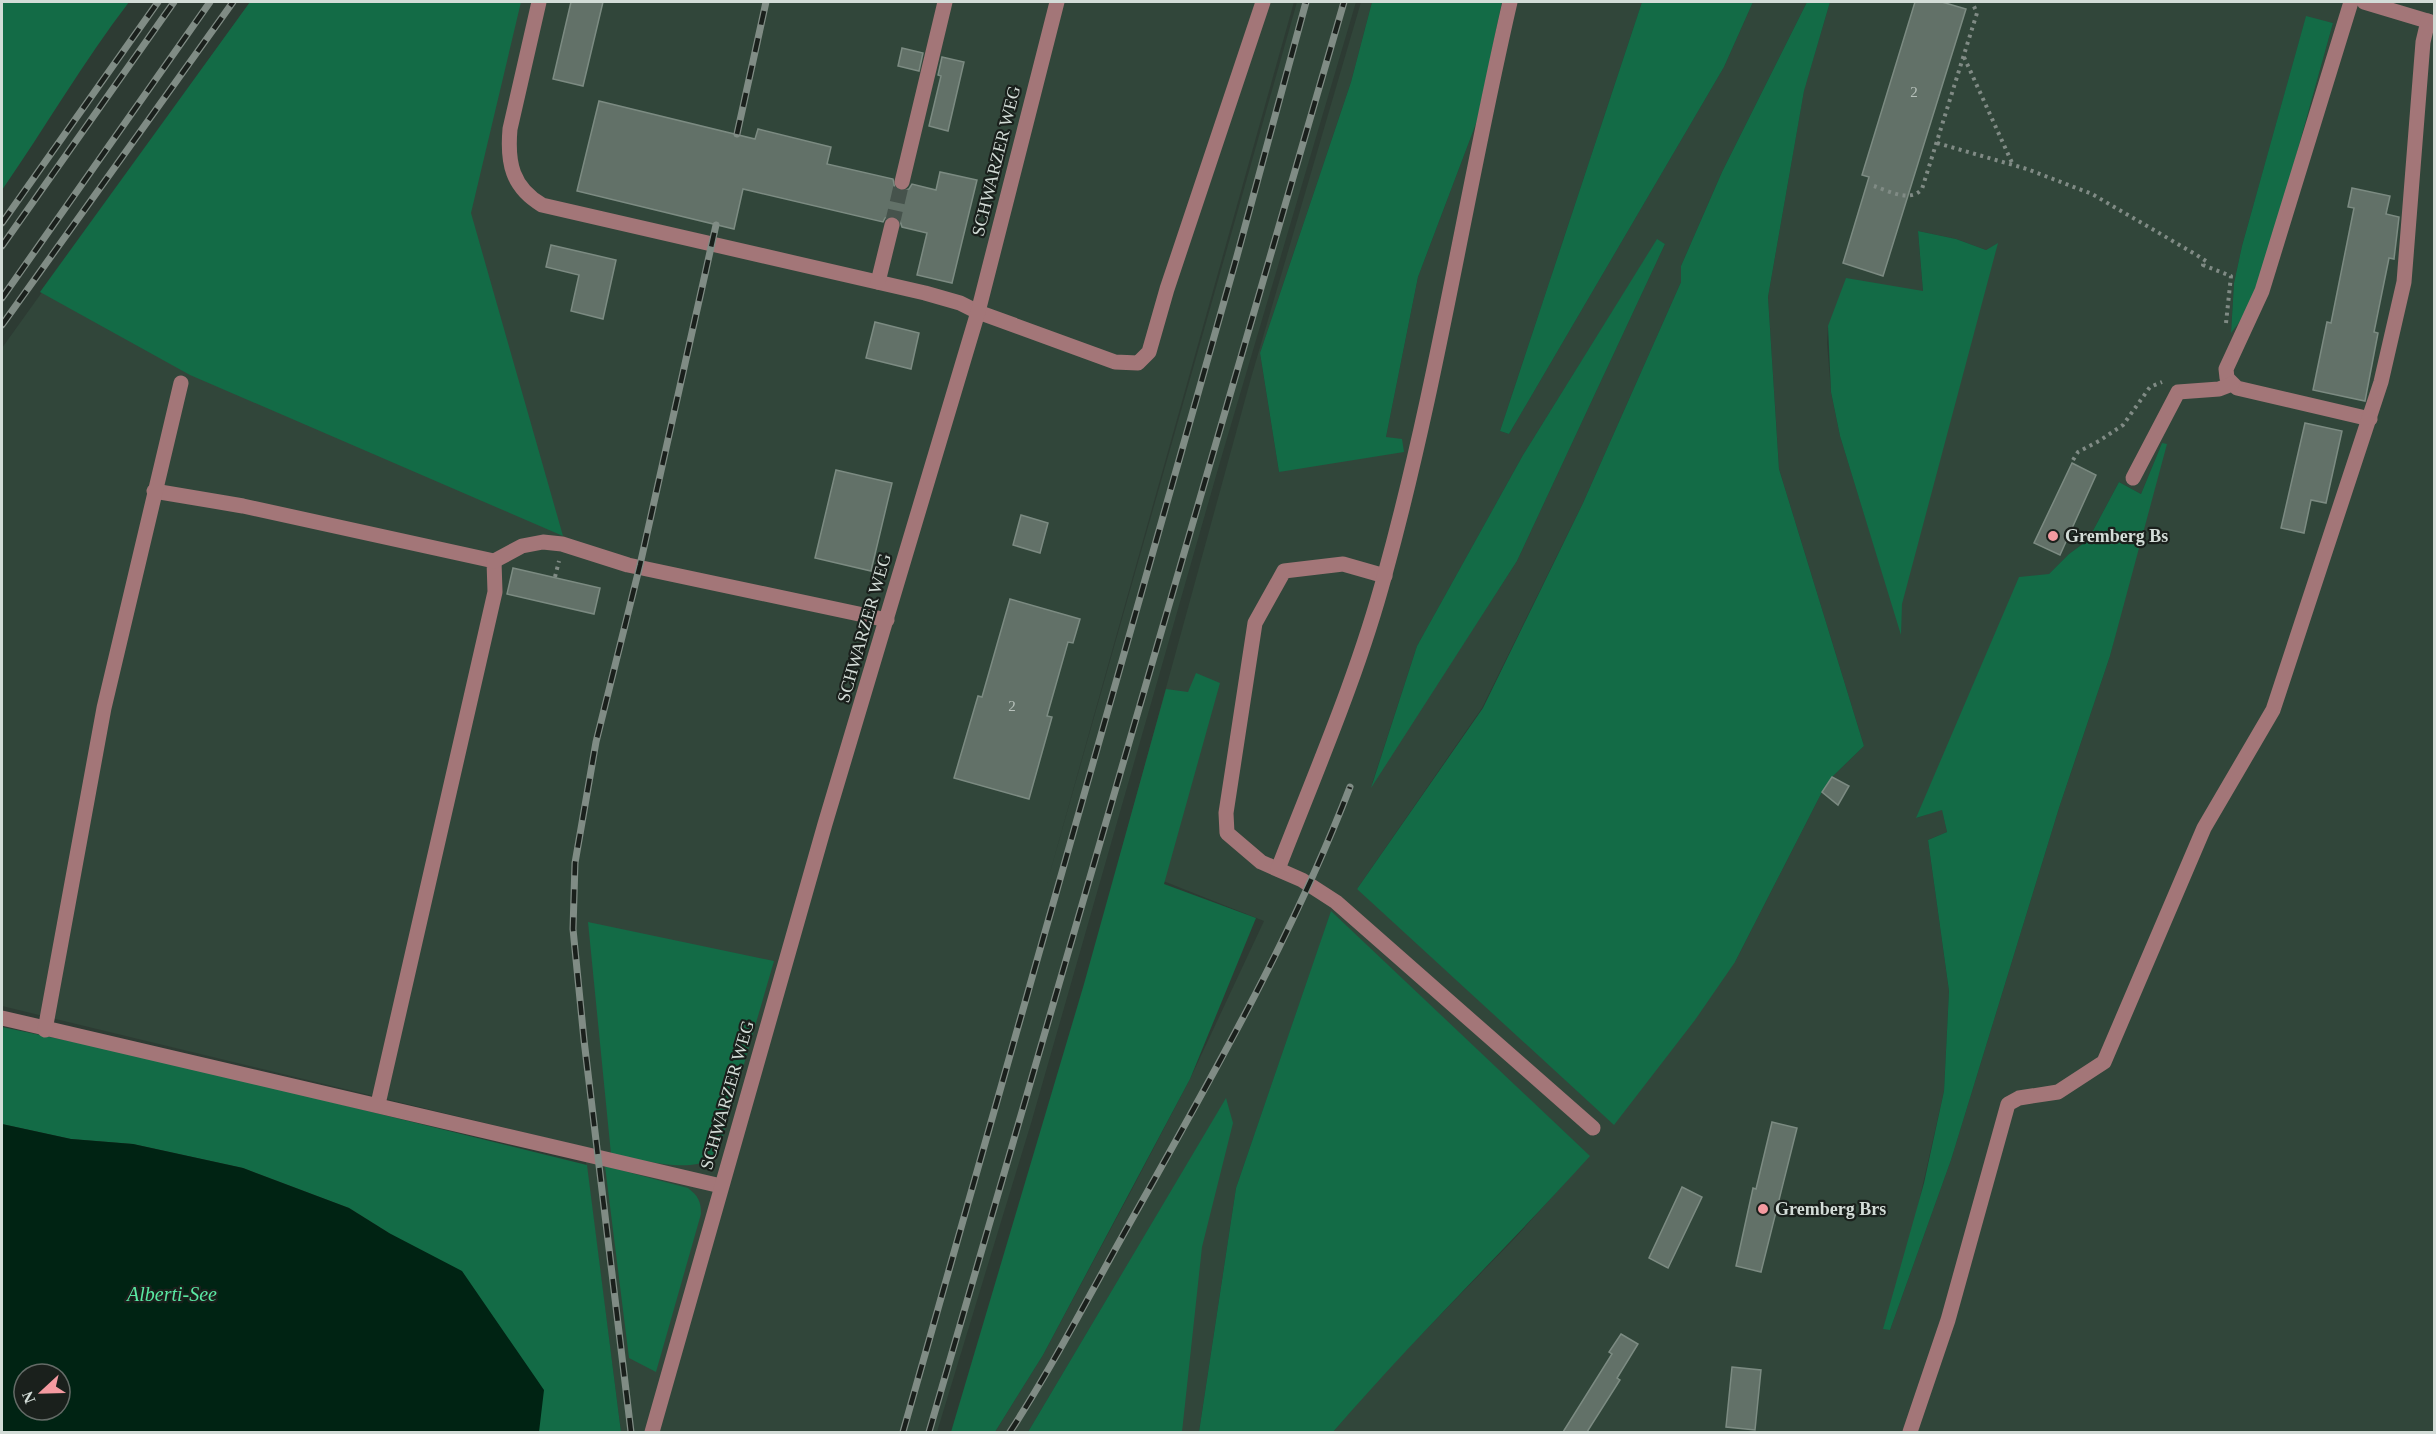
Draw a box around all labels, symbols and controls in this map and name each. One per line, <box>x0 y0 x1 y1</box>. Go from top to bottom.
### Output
street label: SCHWARZER WEG <box>968 84 1024 238</box>
house number: 2 <box>1910 84 1918 100</box>
place label: Gremberg Bs <box>2065 526 2168 546</box>
marker: Gremberg Bs <box>2046 529 2060 543</box>
street label: SCHWARZER WEG <box>833 551 895 705</box>
house number: 2 <box>1008 698 1016 714</box>
street label: SCHWARZER WEG <box>696 1018 758 1172</box>
place label: Gremberg Brs <box>1775 1199 1886 1219</box>
marker: Gremberg Brs <box>1756 1202 1770 1216</box>
water label: Alberti-See <box>125 1283 217 1305</box>
north arrow <box>12 1362 72 1422</box>
text: N <box>18 1388 39 1406</box>

